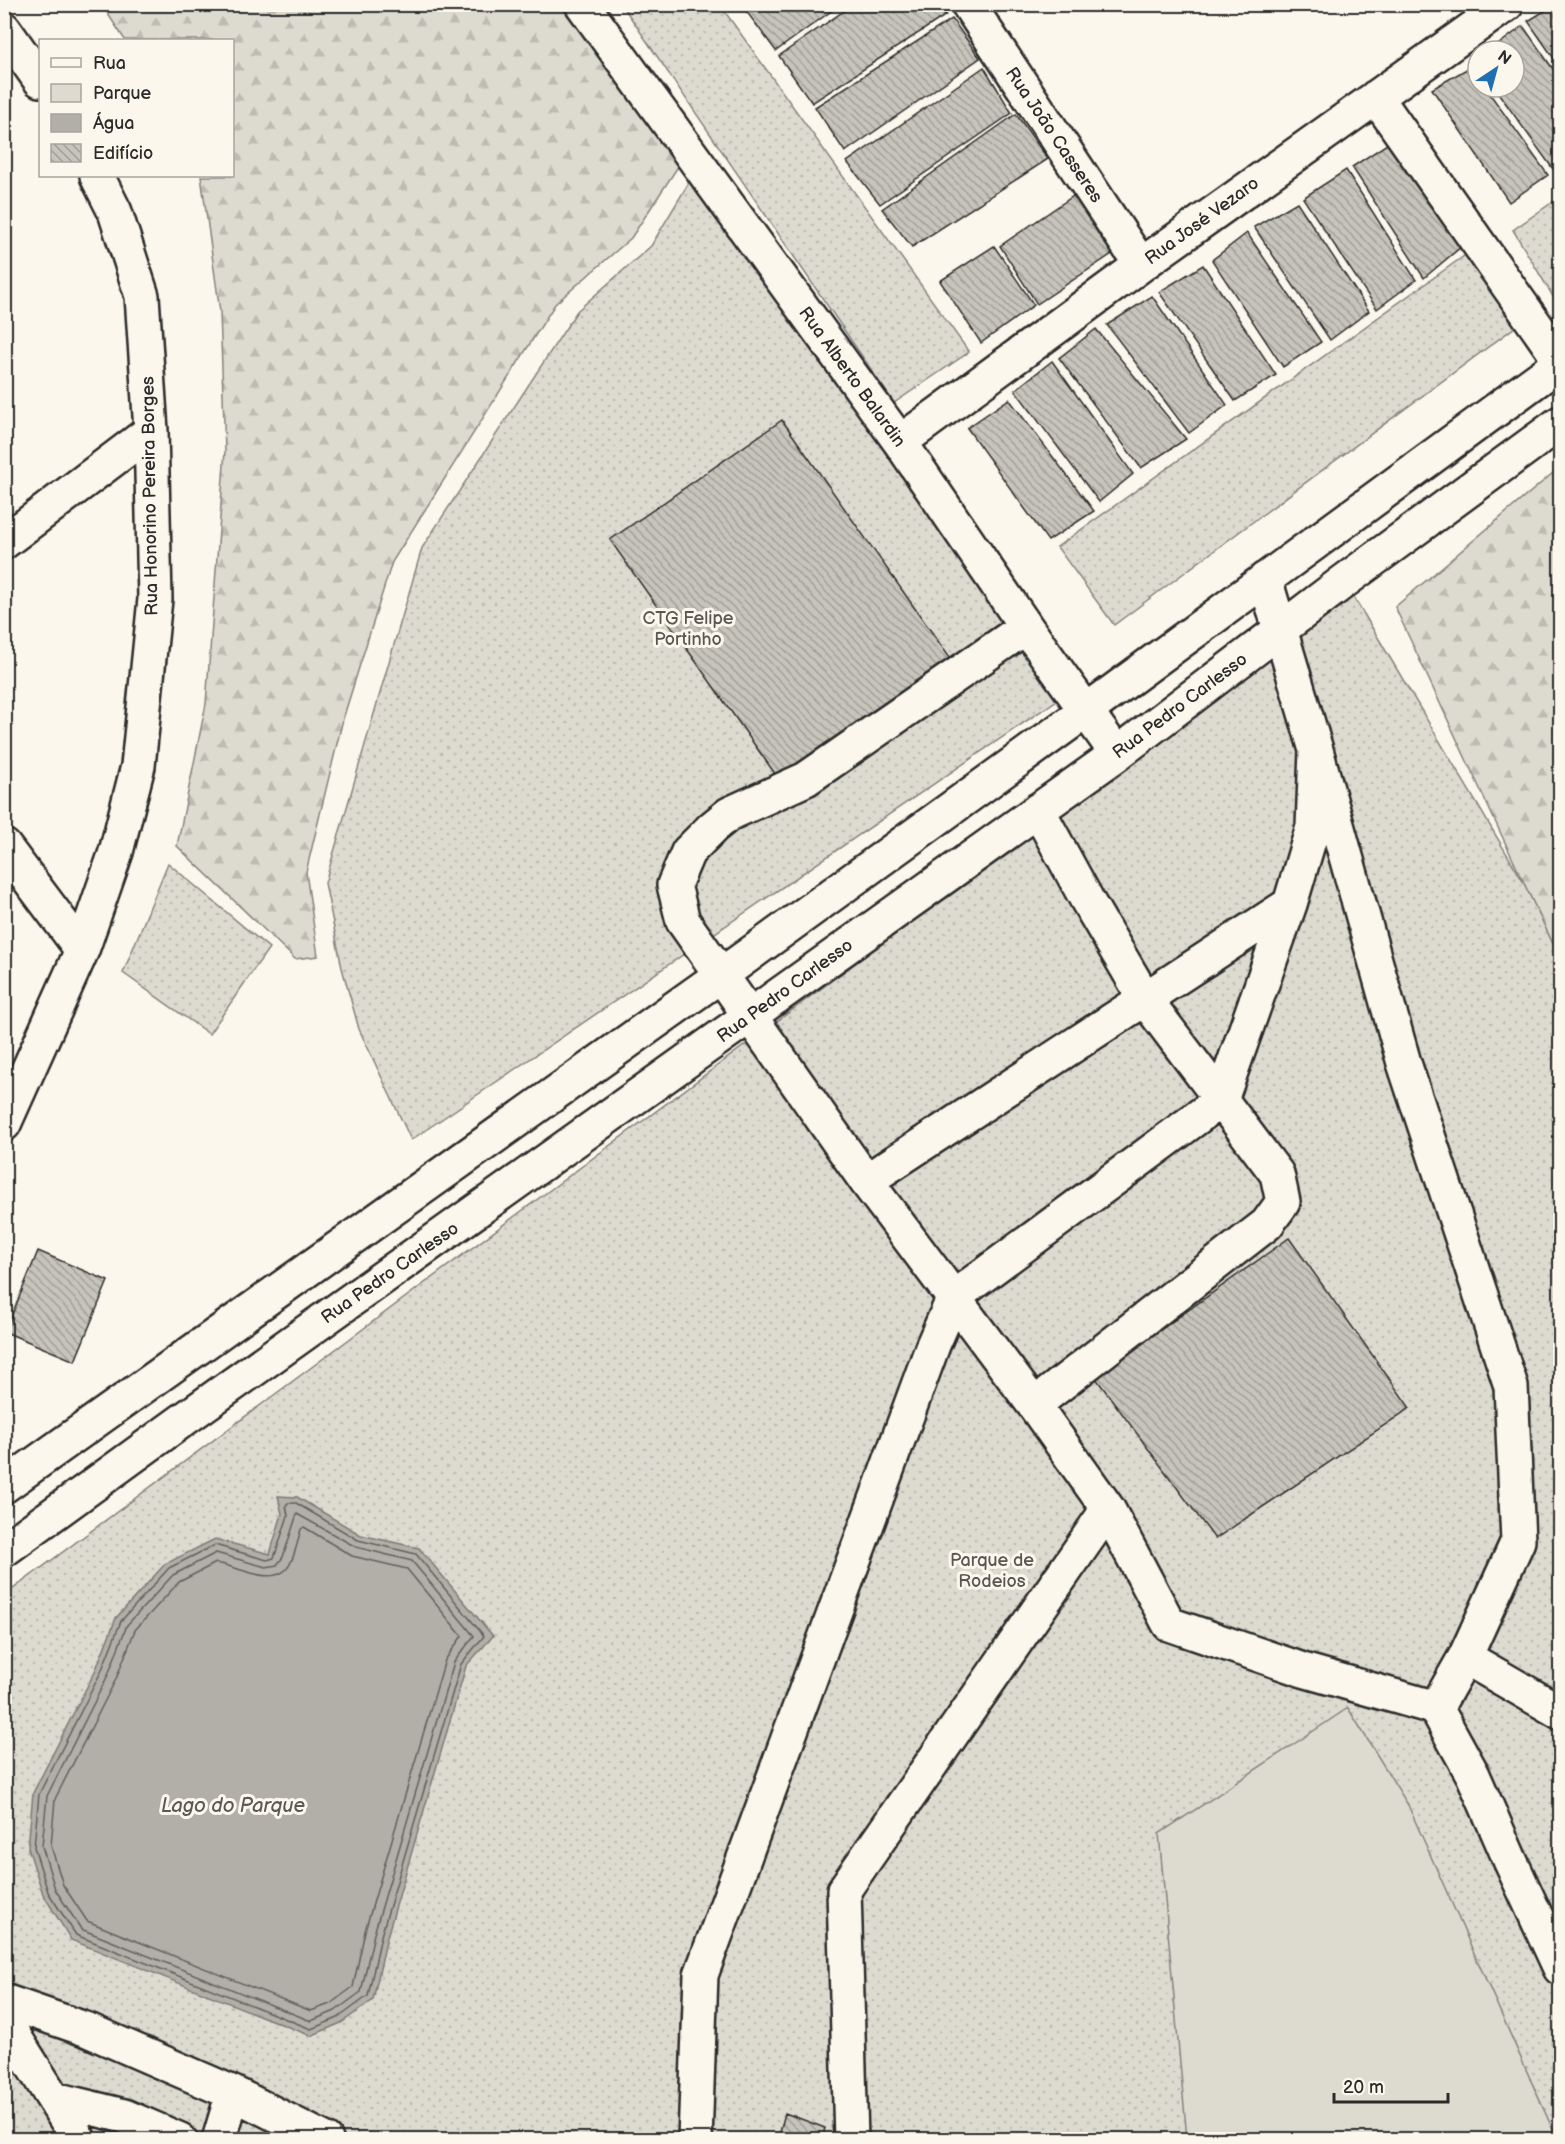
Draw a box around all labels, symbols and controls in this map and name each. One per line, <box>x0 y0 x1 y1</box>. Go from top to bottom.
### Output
legend <box>39 39 234 177</box>
north arrow <box>1466 39 1526 99</box>
text: N <box>1493 47 1514 69</box>
text: Rua <box>93 53 126 74</box>
street label: Rua João Casseres <box>1001 63 1107 207</box>
text: Parque <box>93 83 151 104</box>
text: Água <box>93 111 134 134</box>
text: Edifício <box>93 143 153 164</box>
street label: Rua José Vezaro <box>1141 173 1263 269</box>
street label: Rua Alberto Balardin <box>794 303 910 451</box>
street label: Rua Honorino Pereira Borges <box>137 376 163 616</box>
park label: CTG Felipe Portinho <box>642 608 734 650</box>
street label: Rua Pedro Carlesso <box>1109 649 1251 763</box>
street label: Rua Pedro Carlesso <box>713 935 857 1047</box>
street label: Rua Pedro Carlesso <box>317 1218 463 1328</box>
park label: Parque de Rodeios <box>950 1550 1034 1592</box>
water label: Lago do Parque <box>161 1794 305 1818</box>
scale bar <box>1334 2066 1448 2104</box>
text: 20 m <box>1343 2077 1384 2098</box>

